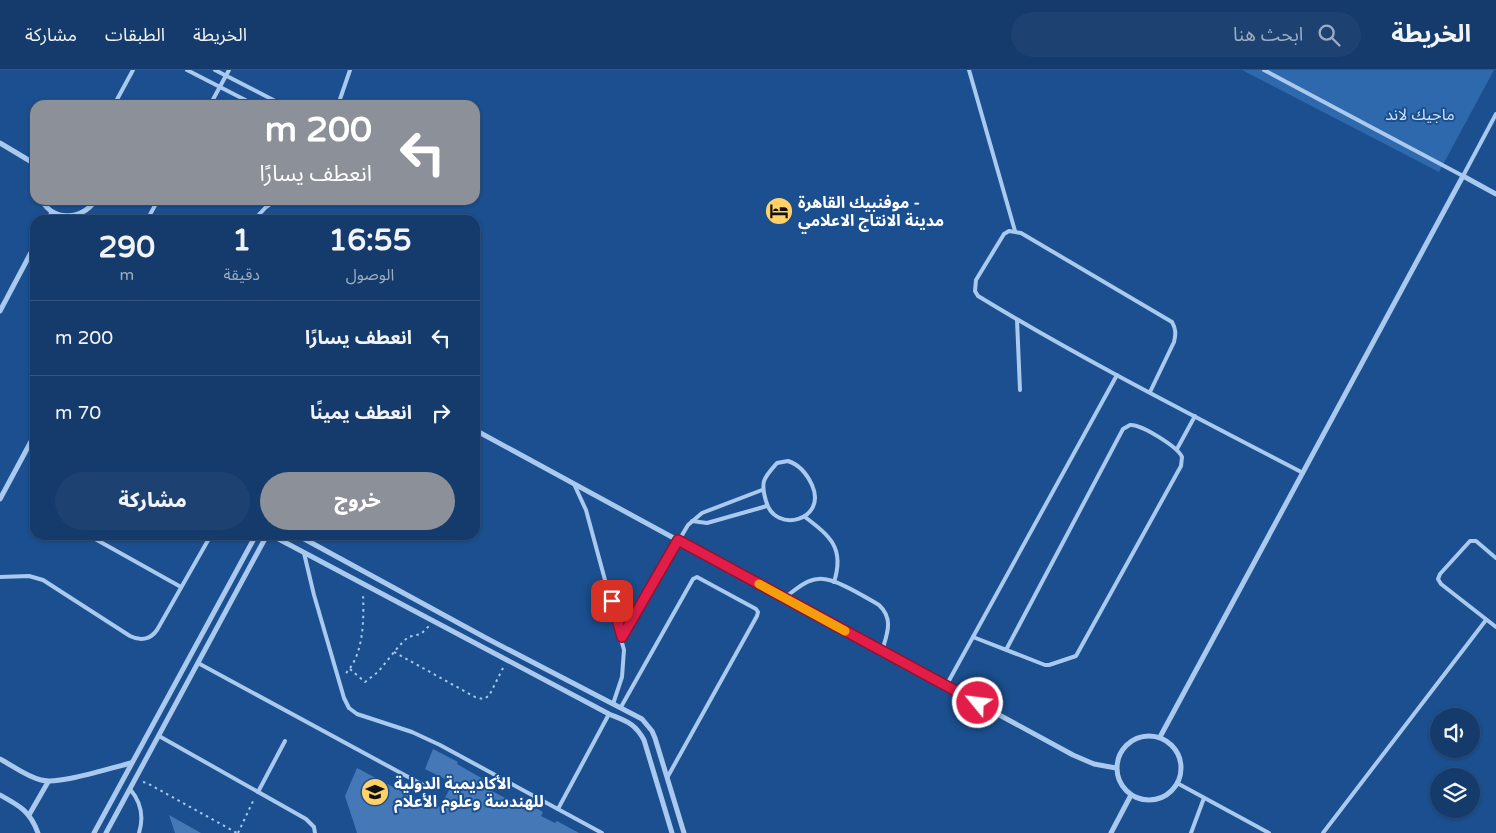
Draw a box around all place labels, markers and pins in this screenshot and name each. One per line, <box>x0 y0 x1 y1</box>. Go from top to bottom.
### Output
place label: موفنبيك القاهرة - مدينة الانتاج الاعلامي <box>798 193 944 234</box>
hotel icon: موفنبيك القاهرة - مدينة الانتاج الاعلامي <box>764 196 794 226</box>
pin <box>591 580 633 622</box>
place label: الأكاديمية الدولية للهندسة وعلوم الأعلام <box>394 774 544 813</box>
school or university icon: الأكاديمية الدولية للهندسة وعلوم الأعلام <box>360 777 390 807</box>

